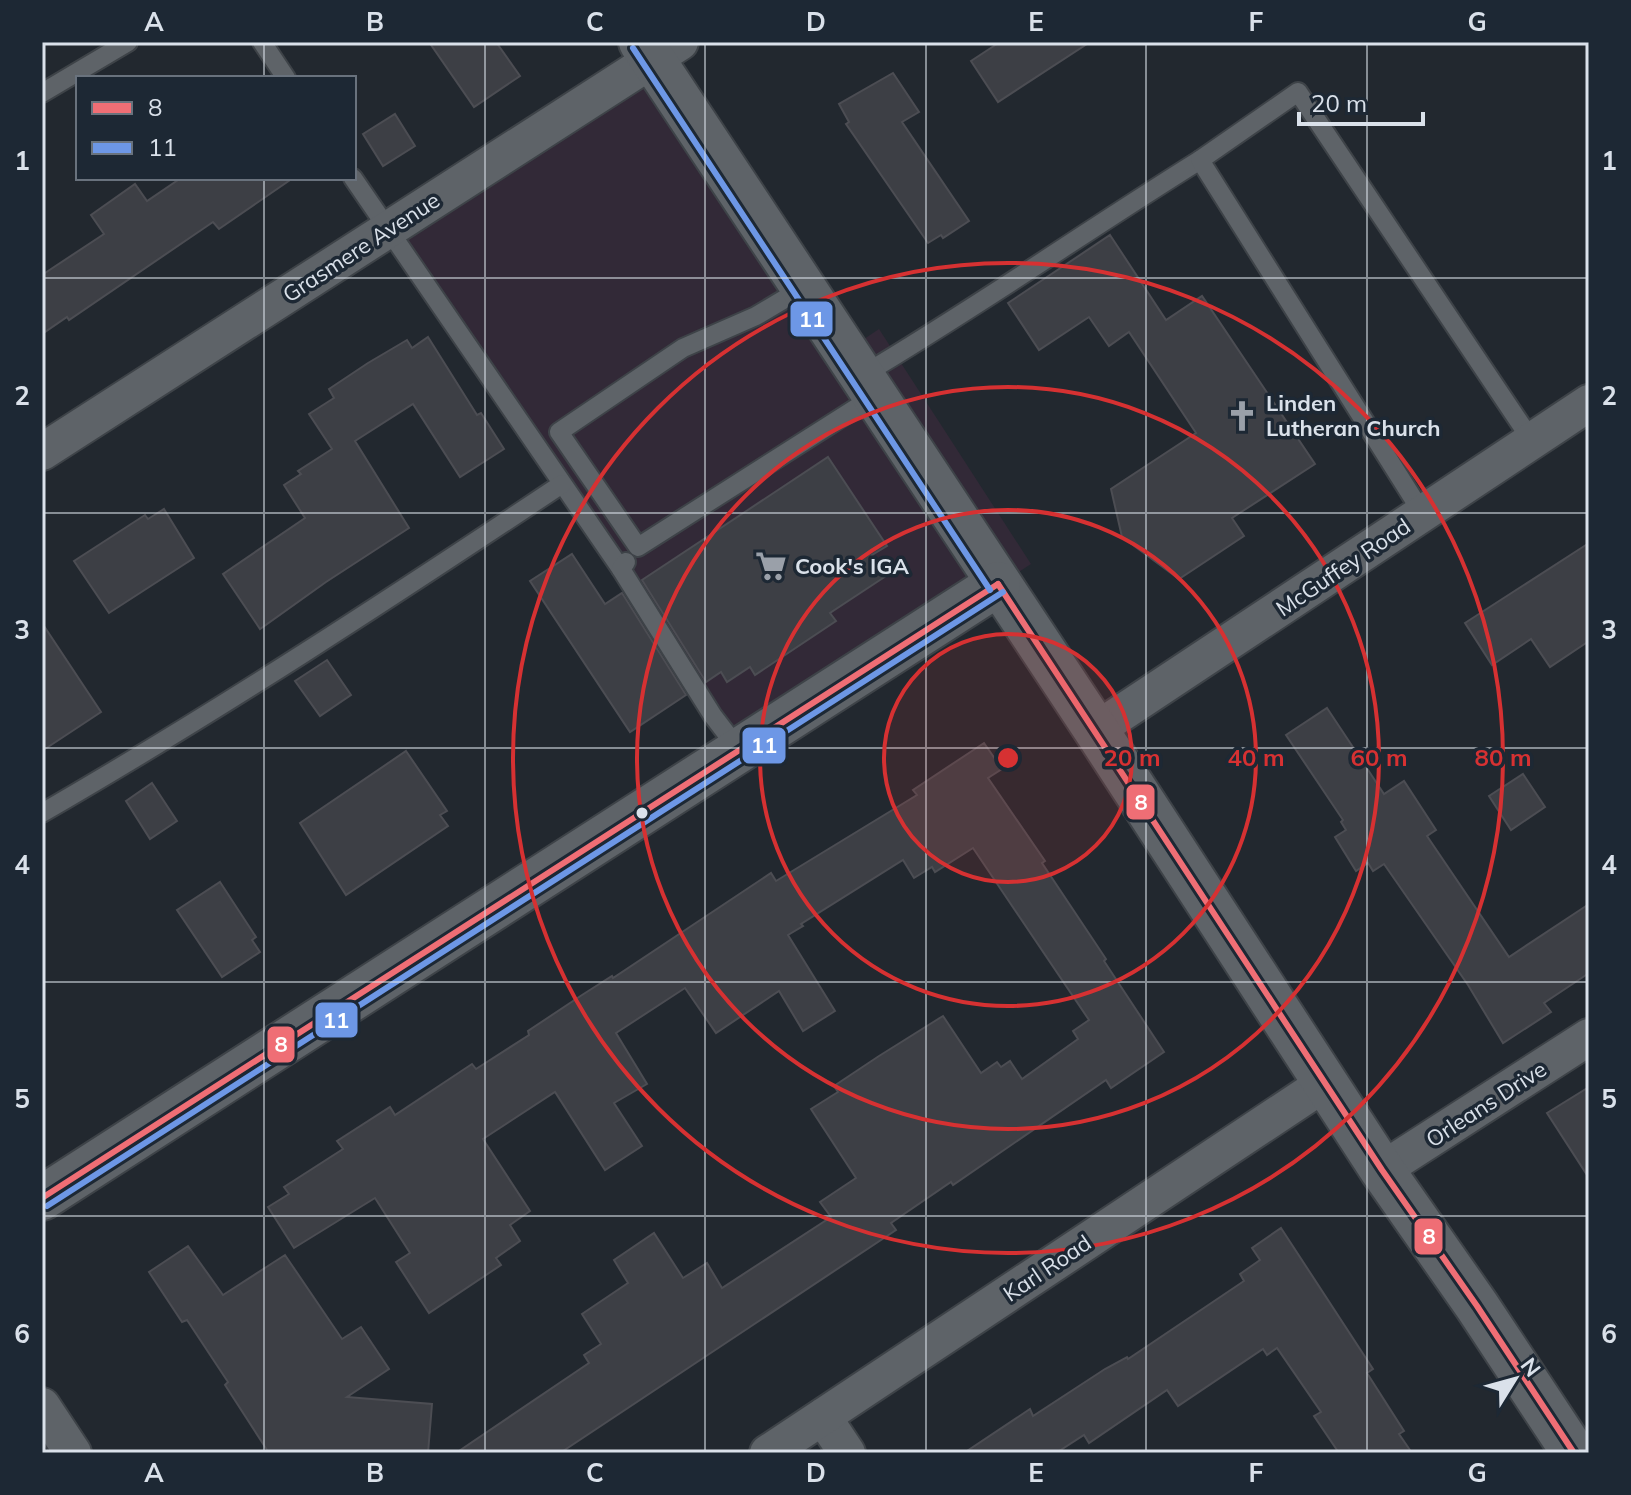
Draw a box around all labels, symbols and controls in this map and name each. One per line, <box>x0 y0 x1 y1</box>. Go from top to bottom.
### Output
text: A <box>144 5 164 38</box>
text: B <box>366 5 384 38</box>
text: C <box>586 5 604 38</box>
text: D <box>806 5 826 38</box>
text: E <box>1028 5 1044 38</box>
text: F <box>1249 5 1264 38</box>
text: G <box>1467 5 1487 38</box>
legend <box>76 76 356 180</box>
scale bar <box>1299 76 1423 126</box>
text: 20 m <box>1311 88 1367 118</box>
text: 8 <box>148 92 162 122</box>
text: 11 <box>148 132 177 162</box>
text: 1 <box>14 144 30 177</box>
text: 1 <box>1601 144 1617 177</box>
street label: Grasmere Avenue <box>277 186 445 308</box>
line badge: 11 <box>789 300 834 338</box>
text: 11 <box>799 305 825 333</box>
text: 2 <box>14 379 30 412</box>
text: 2 <box>1601 379 1617 412</box>
place label: Linden Lutheran Church <box>1266 389 1441 442</box>
church icon: Linden Lutheran Church <box>1225 399 1259 433</box>
street label: McGuffey Road <box>1271 512 1415 622</box>
supermarket icon: Cook's IGA <box>754 549 788 583</box>
place label: Cook's IGA <box>795 552 909 580</box>
text: 3 <box>14 613 30 646</box>
text: 3 <box>1601 613 1617 646</box>
line badge: 11 <box>741 726 787 765</box>
text: 11 <box>751 731 777 759</box>
text: 20 m <box>1104 742 1160 772</box>
text: 40 m <box>1228 742 1284 772</box>
text: 60 m <box>1351 742 1407 772</box>
text: 80 m <box>1475 742 1531 772</box>
centre of rings <box>994 744 1022 772</box>
line badge: 8 <box>1125 783 1156 821</box>
text: 8 <box>1134 788 1148 816</box>
unlabelled marker <box>634 805 650 821</box>
text: 4 <box>14 848 30 881</box>
text: 4 <box>1601 848 1617 881</box>
line badge: 11 <box>314 1001 359 1039</box>
text: 11 <box>323 1006 349 1034</box>
line badge: 8 <box>266 1025 296 1064</box>
text: 8 <box>274 1030 288 1058</box>
street label: Orleans Drive <box>1420 1055 1552 1153</box>
text: 5 <box>14 1082 30 1115</box>
text: 5 <box>1601 1082 1617 1115</box>
line badge: 8 <box>1413 1217 1444 1256</box>
text: 8 <box>1422 1222 1436 1250</box>
street label: Karl Road <box>998 1228 1096 1308</box>
text: 6 <box>14 1317 30 1350</box>
text: 6 <box>1601 1317 1617 1350</box>
north arrow <box>1475 1339 1555 1419</box>
text: N <box>1515 1352 1547 1382</box>
text: A <box>144 1456 164 1489</box>
text: B <box>366 1456 384 1489</box>
text: C <box>586 1456 604 1489</box>
text: D <box>806 1456 826 1489</box>
text: E <box>1028 1456 1044 1489</box>
text: F <box>1249 1456 1264 1489</box>
text: G <box>1467 1456 1487 1489</box>

